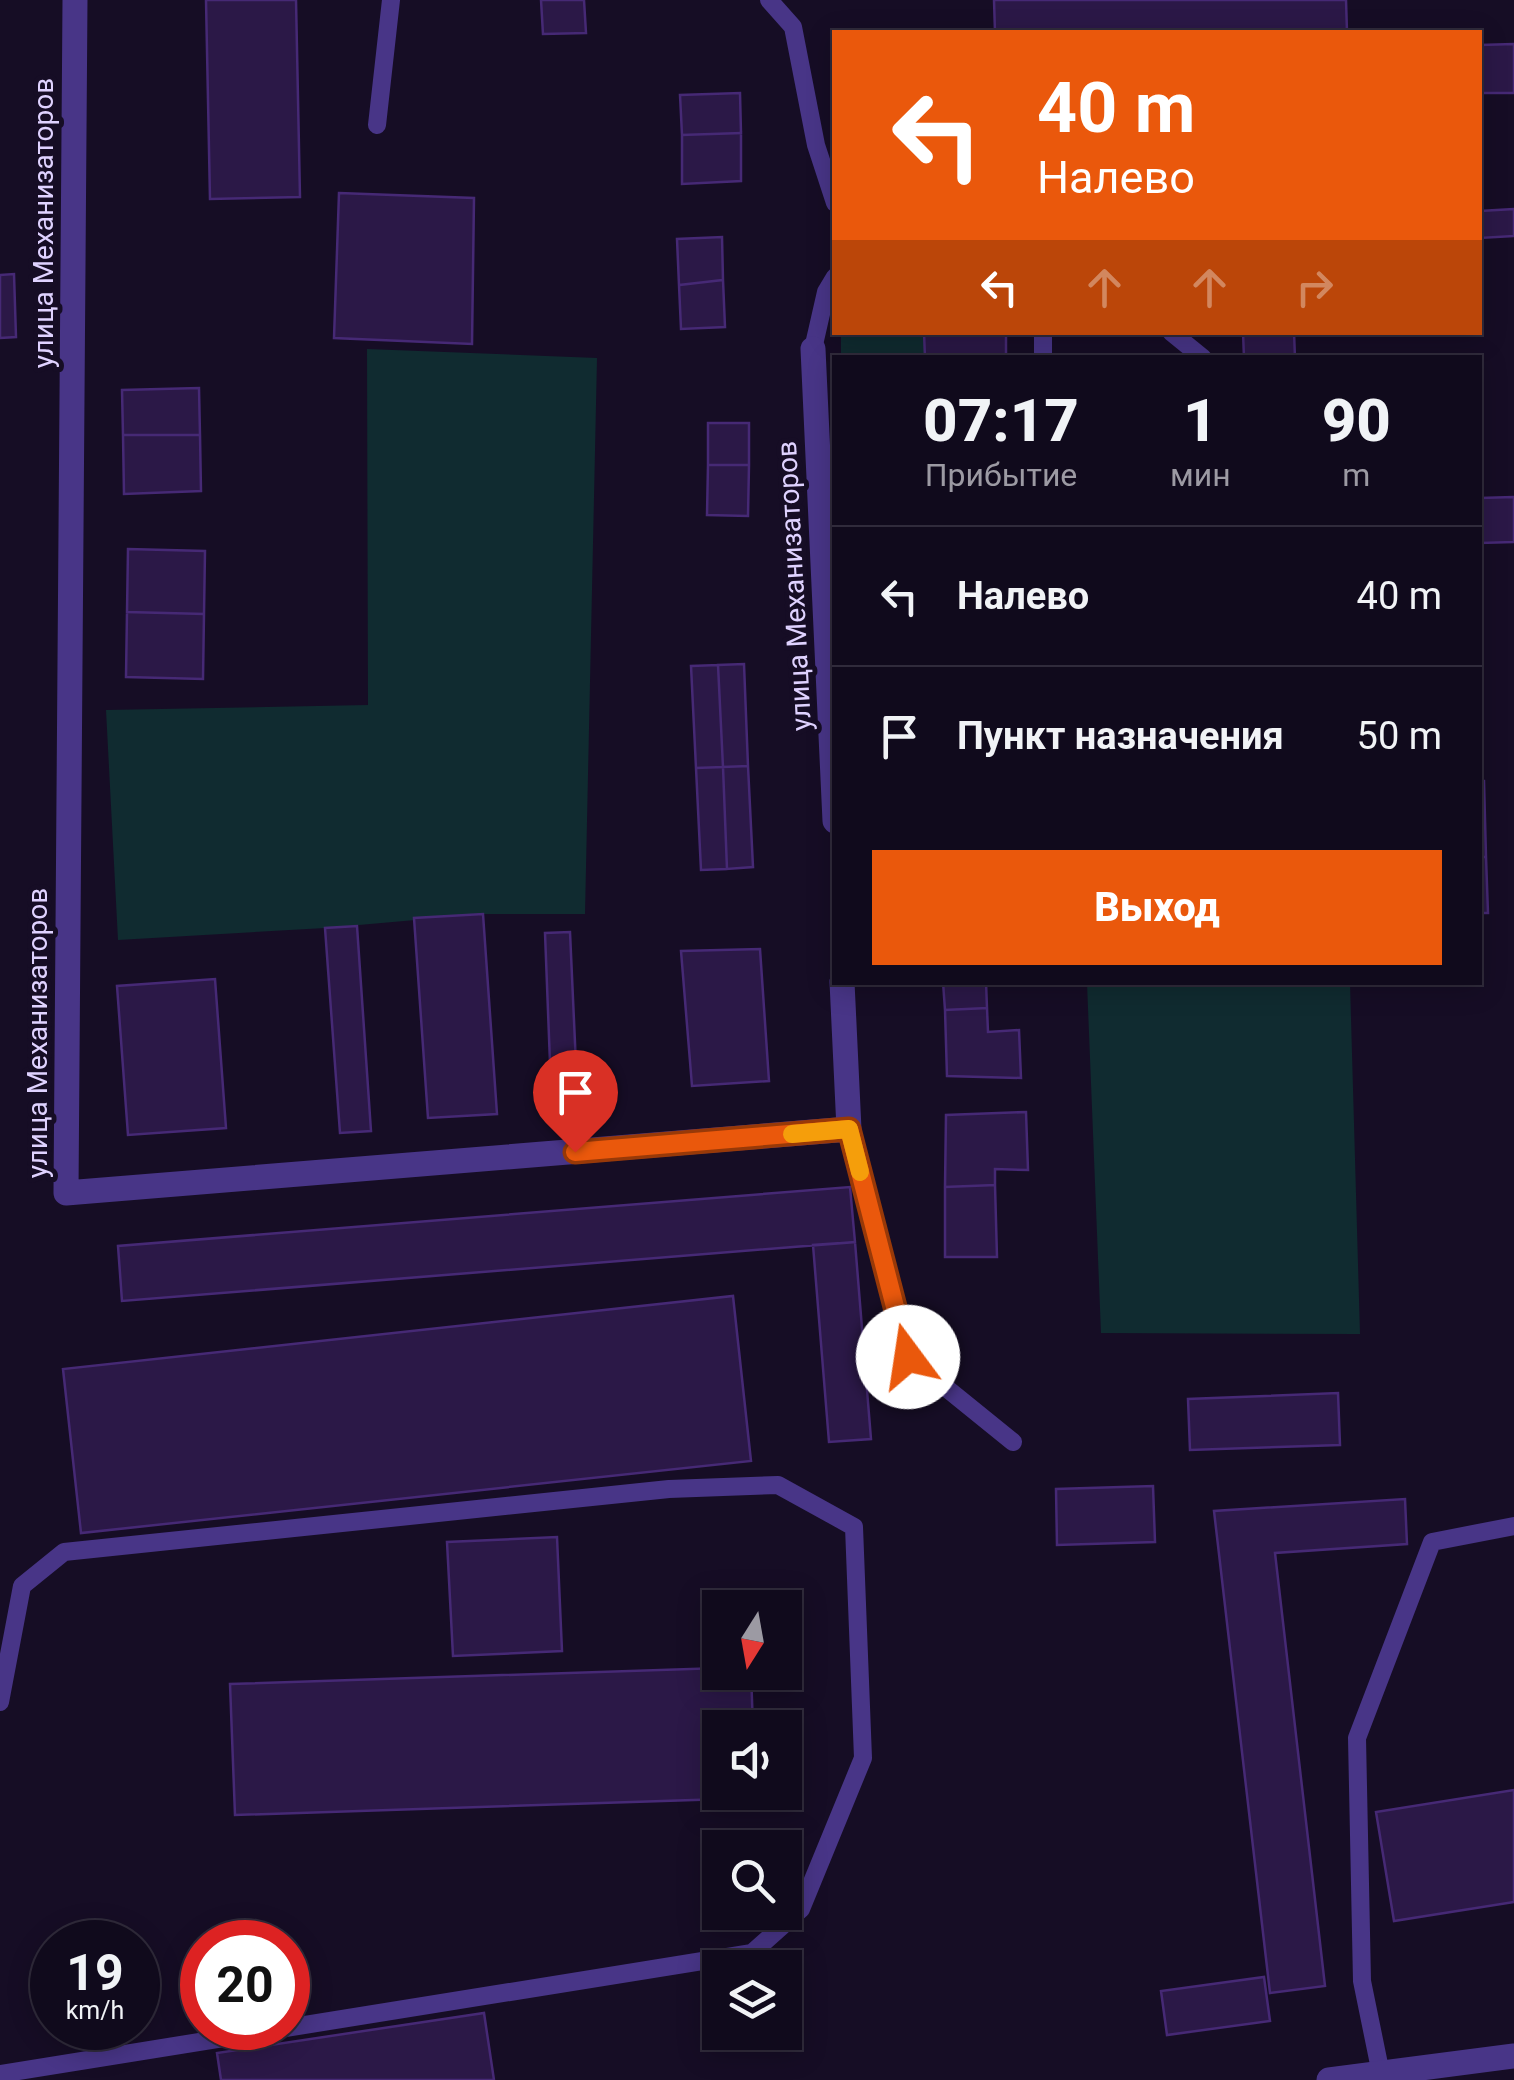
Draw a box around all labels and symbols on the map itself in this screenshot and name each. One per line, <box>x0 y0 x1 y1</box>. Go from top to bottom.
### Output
street label: улица Механизаторов <box>27 78 60 368</box>
street label: улица Механизаторов <box>770 440 818 732</box>
street label: улица Механизаторов <box>21 888 54 1178</box>
pin <box>533 1050 618 1153</box>
position arrow <box>856 1305 960 1409</box>
north arrow <box>702 1590 802 1690</box>
speed limit sign: 20 <box>180 1920 310 2050</box>

